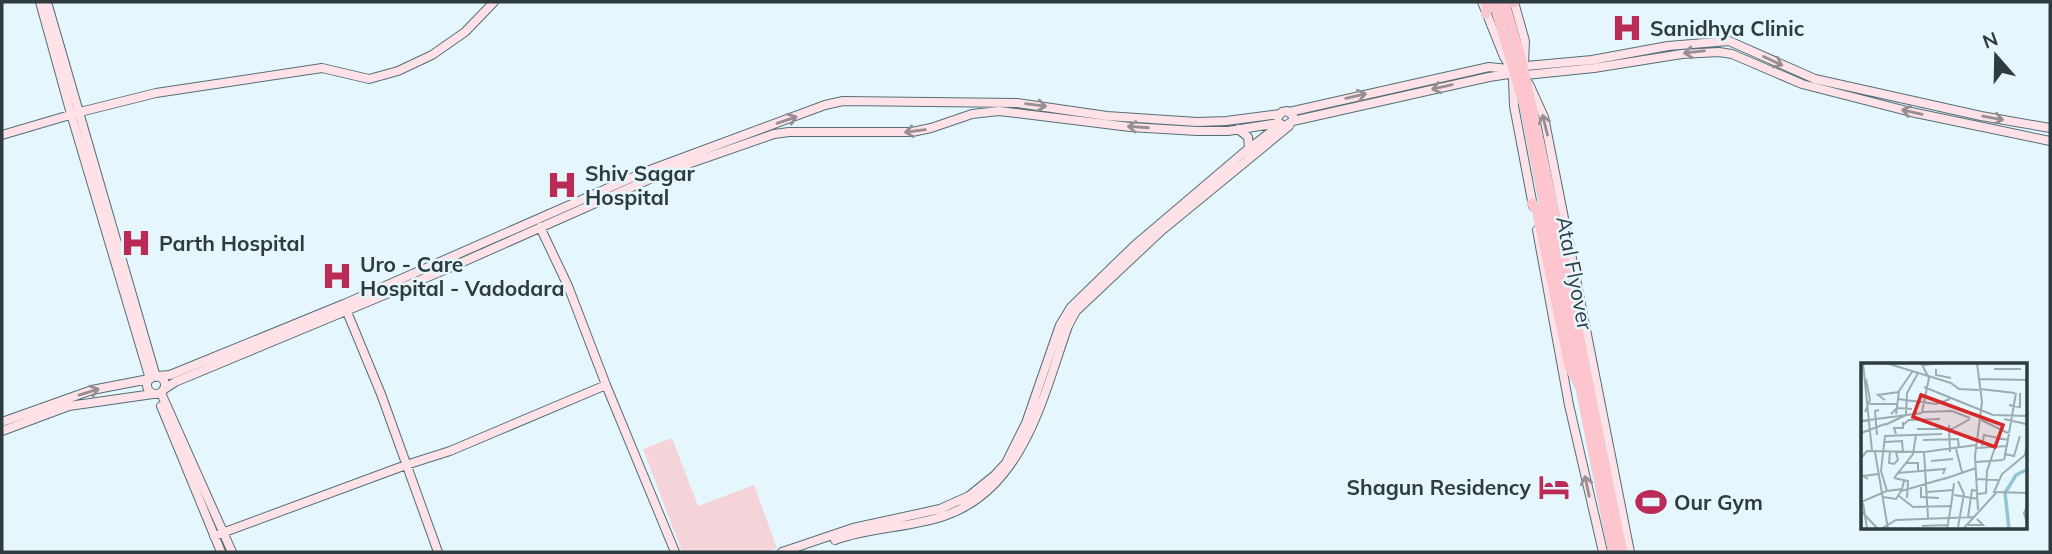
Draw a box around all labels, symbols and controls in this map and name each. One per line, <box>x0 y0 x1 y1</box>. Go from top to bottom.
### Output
hospital icon: Sanidhya Clinic <box>1610 11 1644 45</box>
place label: Sanidhya Clinic <box>1650 15 1804 41</box>
north arrow <box>1961 21 2031 91</box>
text: N <box>1979 26 2001 54</box>
one-way arrow <box>1683 46 1706 59</box>
one-way arrow <box>1762 55 1783 69</box>
one-way arrow <box>1432 82 1454 95</box>
one-way arrow <box>1344 89 1367 103</box>
one-way arrow <box>1024 98 1047 111</box>
one-way arrow <box>1901 104 1923 117</box>
one-way arrow <box>1981 112 2004 125</box>
one-way arrow <box>776 113 798 125</box>
one-way arrow <box>1538 114 1551 137</box>
one-way arrow <box>1127 120 1150 133</box>
one-way arrow <box>904 124 926 137</box>
place label: Shiv Sagar Hospital <box>585 160 696 210</box>
hospital icon: Shiv Sagar Hospital <box>545 168 579 202</box>
street label: Atal Flyover <box>1551 214 1599 332</box>
hospital icon: Parth Hospital <box>119 226 153 260</box>
place label: Parth Hospital <box>159 230 305 256</box>
place label: Uro - Care Hospital - Vadodara <box>360 251 564 301</box>
hospital icon: Uro - Care Hospital - Vadodara <box>320 259 354 293</box>
inset map <box>1861 363 2028 530</box>
one-way arrow <box>78 384 100 397</box>
hotel icon: Shagun Residency <box>1537 470 1571 504</box>
place label: Shagun Residency <box>1346 474 1532 500</box>
one-way arrow <box>1580 475 1594 498</box>
sports icon: Our Gym <box>1634 485 1668 519</box>
place label: Our Gym <box>1674 489 1763 515</box>

